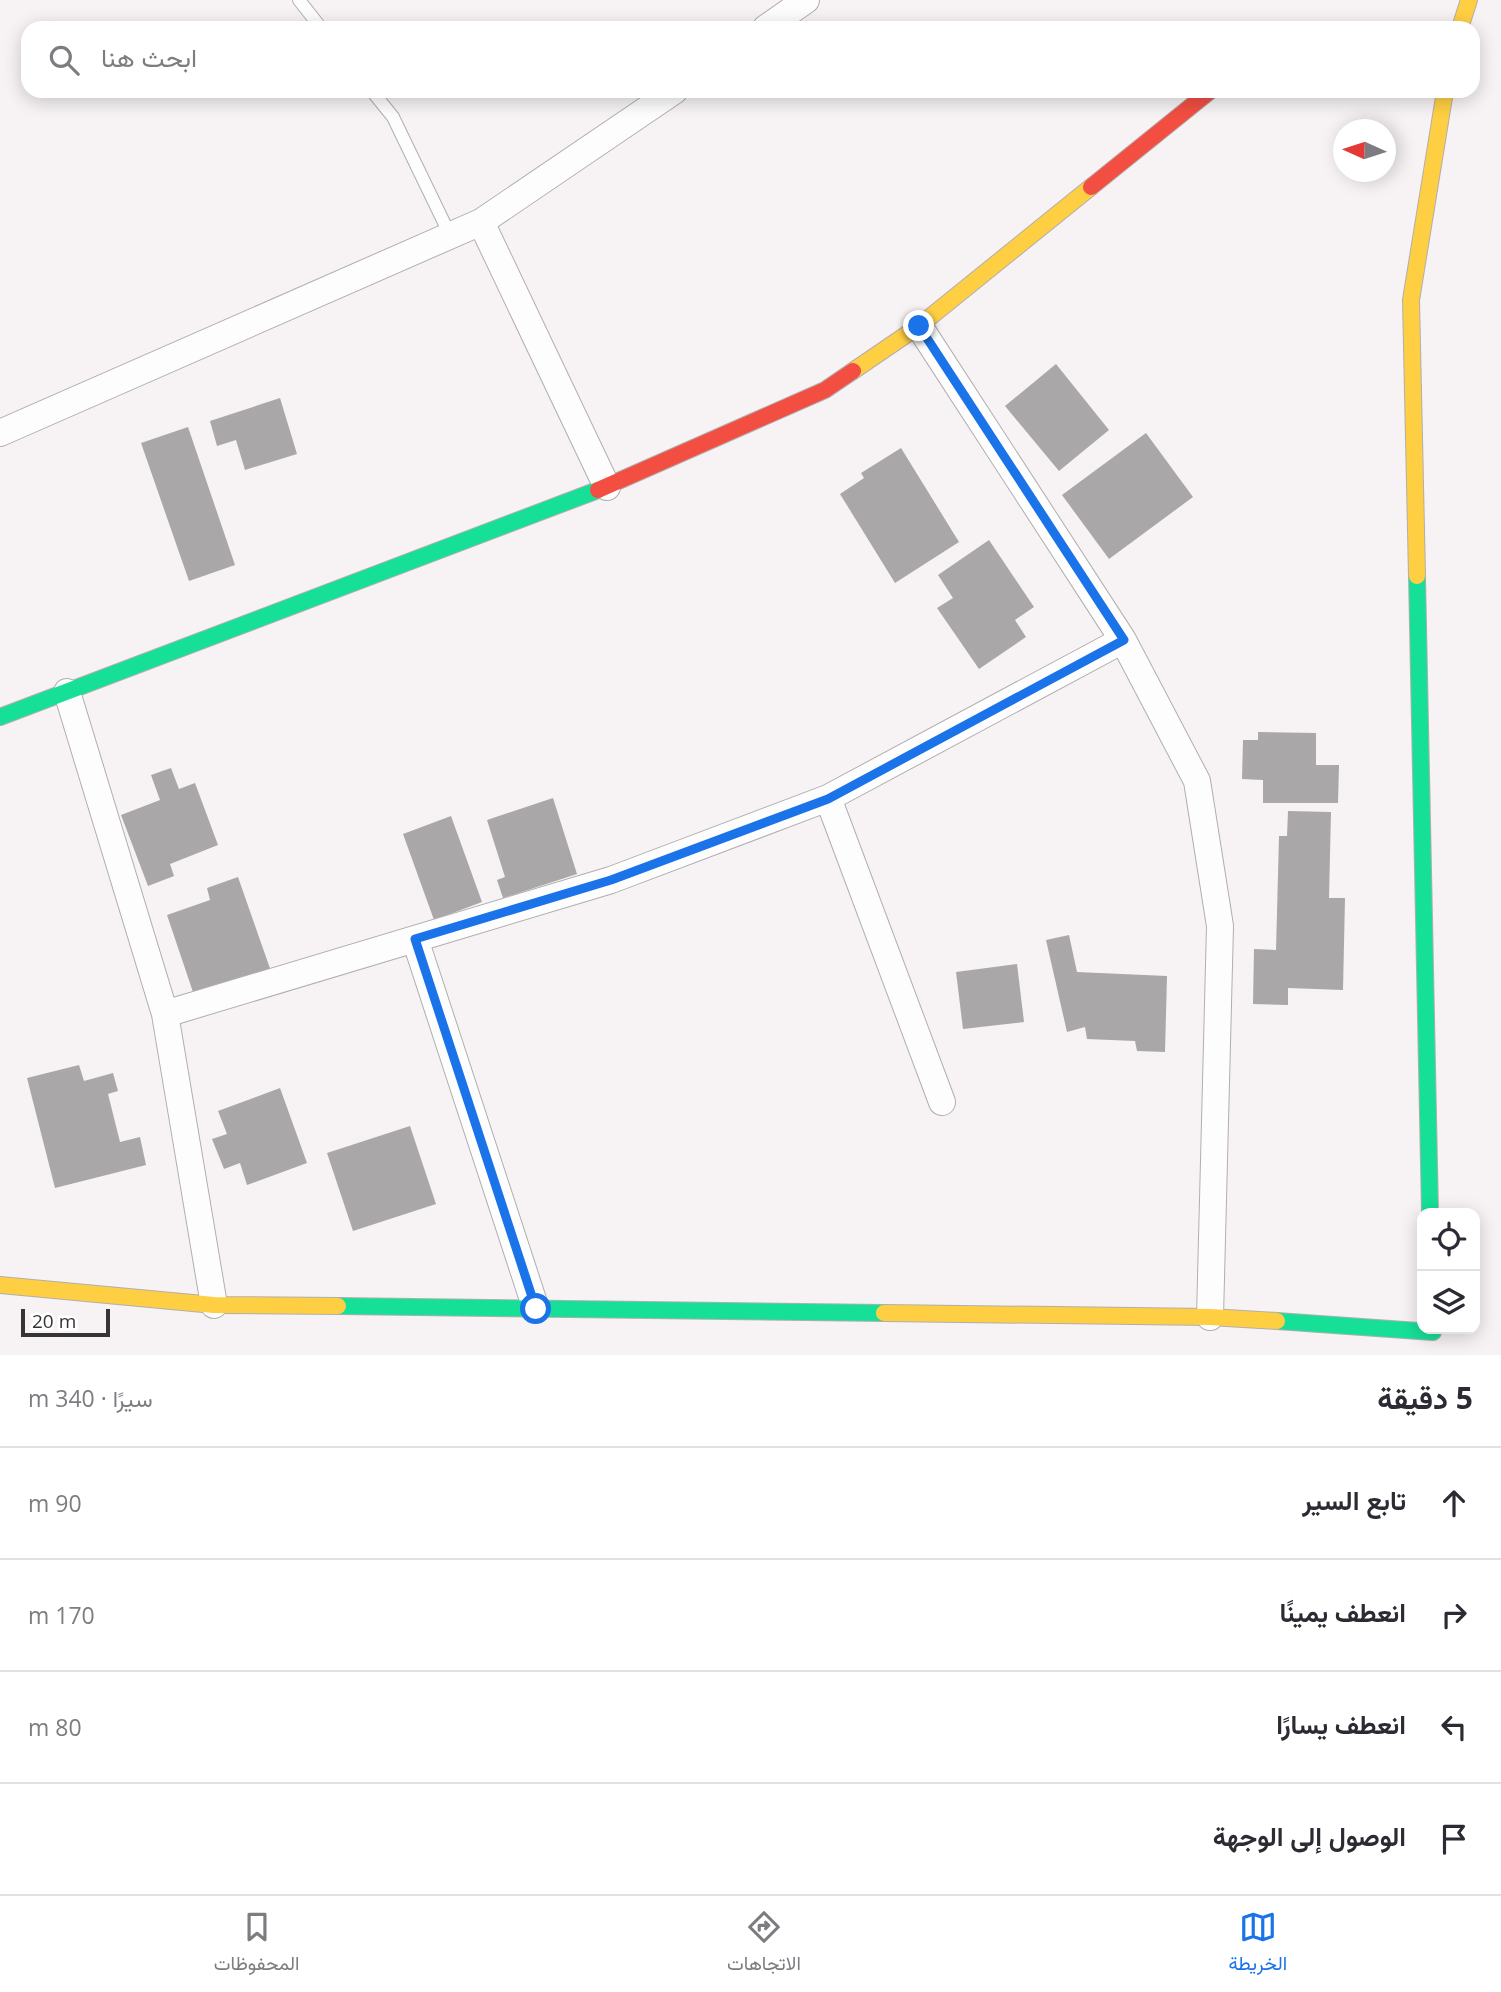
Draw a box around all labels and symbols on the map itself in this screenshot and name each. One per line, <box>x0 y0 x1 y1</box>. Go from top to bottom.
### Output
north arrow <box>1333 119 1396 182</box>
route end <box>903 310 934 341</box>
route start <box>520 1293 551 1324</box>
scale bar <box>21 1306 110 1338</box>

